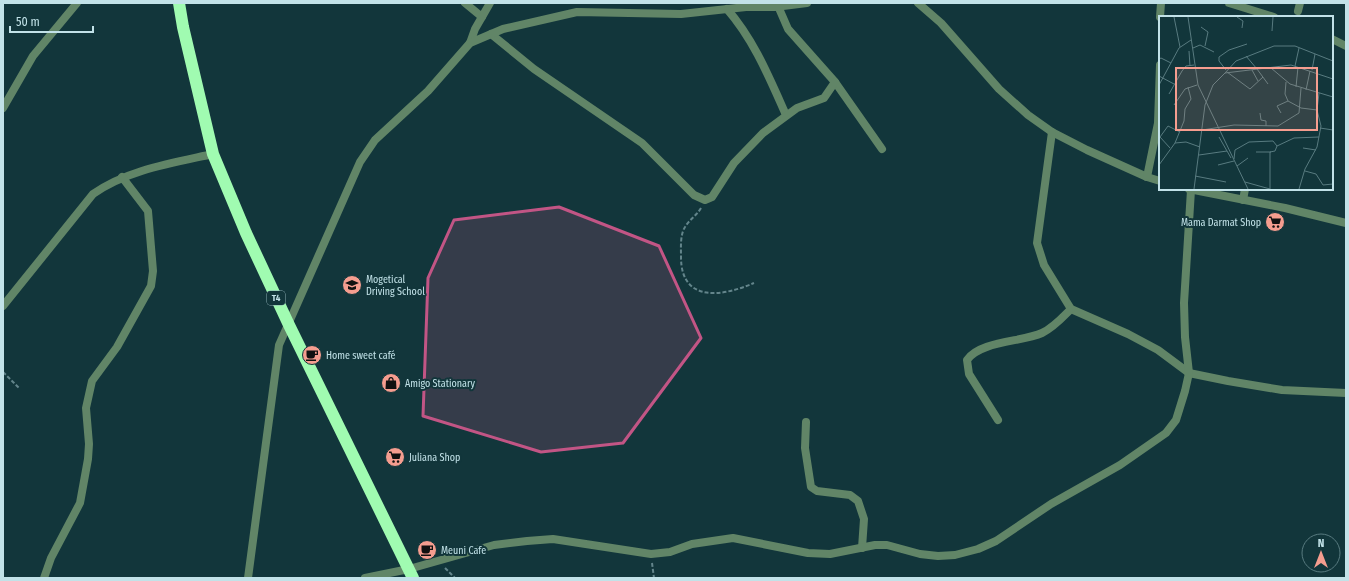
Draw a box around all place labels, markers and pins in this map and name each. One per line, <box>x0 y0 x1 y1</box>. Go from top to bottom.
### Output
supermarket icon: Mama Darmat Shop <box>1264 211 1286 233</box>
place label: Mama Darmat Shop <box>1181 217 1261 229</box>
school or university icon: Mogetical Driving School <box>341 274 363 296</box>
place label: Mogetical Driving School <box>366 274 425 298</box>
cafe icon: Home sweet café <box>301 344 323 366</box>
place label: Home sweet café <box>326 350 396 362</box>
shop icon: Amigo Stationary <box>380 372 402 394</box>
place label: Amigo Stationary <box>405 378 475 390</box>
supermarket icon: Juliana Shop <box>384 446 406 468</box>
place label: Juliana Shop <box>409 452 460 464</box>
cafe icon: Meuni Cafe <box>416 539 438 561</box>
place label: Meuni Cafe <box>441 545 486 557</box>

